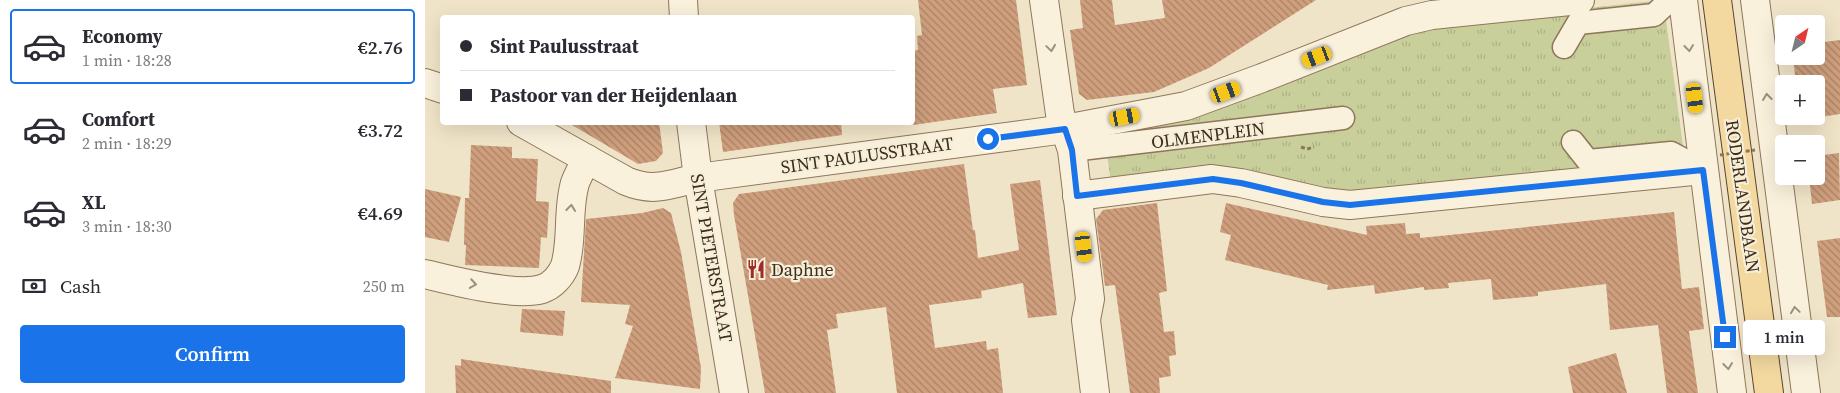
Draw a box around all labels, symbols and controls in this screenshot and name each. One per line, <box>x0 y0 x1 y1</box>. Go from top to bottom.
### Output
north arrow <box>1775 15 1825 65</box>
map controls <box>1775 15 1825 185</box>
text: Economy <box>82 23 163 49</box>
icon: car <box>22 24 67 69</box>
text: Sint Paulusstraat <box>490 33 639 59</box>
text: €2.76 <box>358 34 403 60</box>
one-way arrow <box>1045 45 1056 53</box>
car <box>1300 45 1333 69</box>
one-way arrow <box>1683 45 1694 53</box>
text: 1 min · 18:28 <box>82 49 172 71</box>
button: + <box>1775 75 1825 125</box>
car <box>1209 80 1242 104</box>
text: Pastoor van der Heijdenlaan <box>490 82 737 108</box>
car <box>1685 82 1704 114</box>
one-way arrow <box>1763 92 1773 101</box>
text: Comfort <box>82 106 155 132</box>
icon: car <box>22 107 67 152</box>
car <box>1108 107 1141 127</box>
street label: OLMENPLEIN <box>1150 116 1266 154</box>
text: €3.72 <box>358 117 403 143</box>
street label: RODERLANDBAAN <box>1720 118 1766 274</box>
route start <box>977 128 999 150</box>
street label: SINT PAULUSSTRAAT <box>779 131 955 179</box>
text: 2 min · 18:29 <box>82 132 172 154</box>
button: − <box>1775 135 1825 185</box>
street label: SINT PIETERSTRAAT <box>685 172 739 344</box>
text: XL <box>82 189 105 215</box>
icon: car <box>22 190 67 235</box>
text: €4.69 <box>358 200 403 226</box>
one-way arrow <box>565 203 576 211</box>
text: 3 min · 18:30 <box>82 215 172 237</box>
car <box>1074 231 1093 263</box>
place label: Daphne <box>771 257 834 282</box>
restaurant icon: Daphne <box>745 258 767 280</box>
icon: cash <box>20 272 48 300</box>
text: Cash <box>60 273 101 299</box>
text: 250 m <box>363 275 405 297</box>
one-way arrow <box>468 279 477 289</box>
one-way arrow <box>1790 306 1801 314</box>
callout: 1 min <box>1743 320 1825 354</box>
button: Confirm <box>20 325 405 383</box>
route end <box>1714 326 1736 348</box>
text: 1 min <box>1763 326 1805 348</box>
one-way arrow <box>1722 362 1733 370</box>

